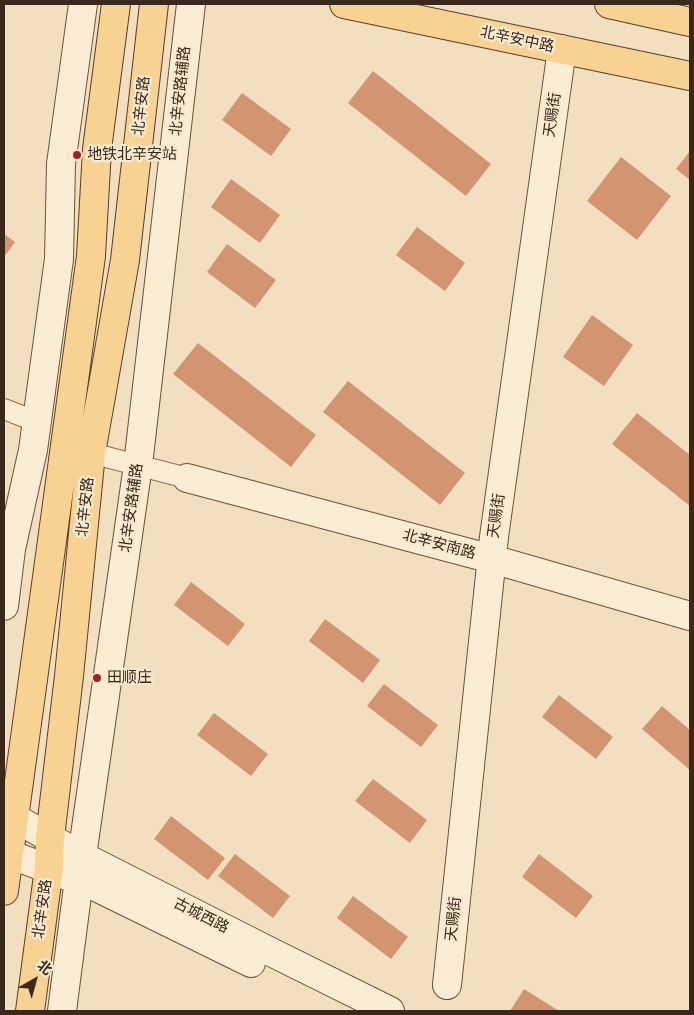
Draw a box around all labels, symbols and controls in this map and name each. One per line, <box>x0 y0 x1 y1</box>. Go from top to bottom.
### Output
street label: 北辛安中路 <box>478 23 556 57</box>
street label: 北辛安路辅路 <box>167 45 195 137</box>
street label: 北辛安路 <box>130 75 154 137</box>
street label: 天赐街 <box>541 91 565 139</box>
place label: 地铁北辛安站 <box>87 146 177 164</box>
marker: 地铁北辛安站 <box>71 149 83 161</box>
street label: 北辛安路辅路 <box>117 462 147 554</box>
street label: 北辛安路 <box>74 476 98 538</box>
street label: 天赐街 <box>485 492 509 540</box>
street label: 北辛安南路 <box>400 527 478 563</box>
place label: 田顺庄 <box>107 669 152 687</box>
marker: 田顺庄 <box>91 672 103 684</box>
street label: 北辛安路 <box>30 878 56 940</box>
street label: 古城西路 <box>170 894 232 938</box>
street label: 天赐街 <box>443 896 465 942</box>
north arrow <box>10 955 60 1005</box>
text: 北 <box>34 958 55 978</box>

